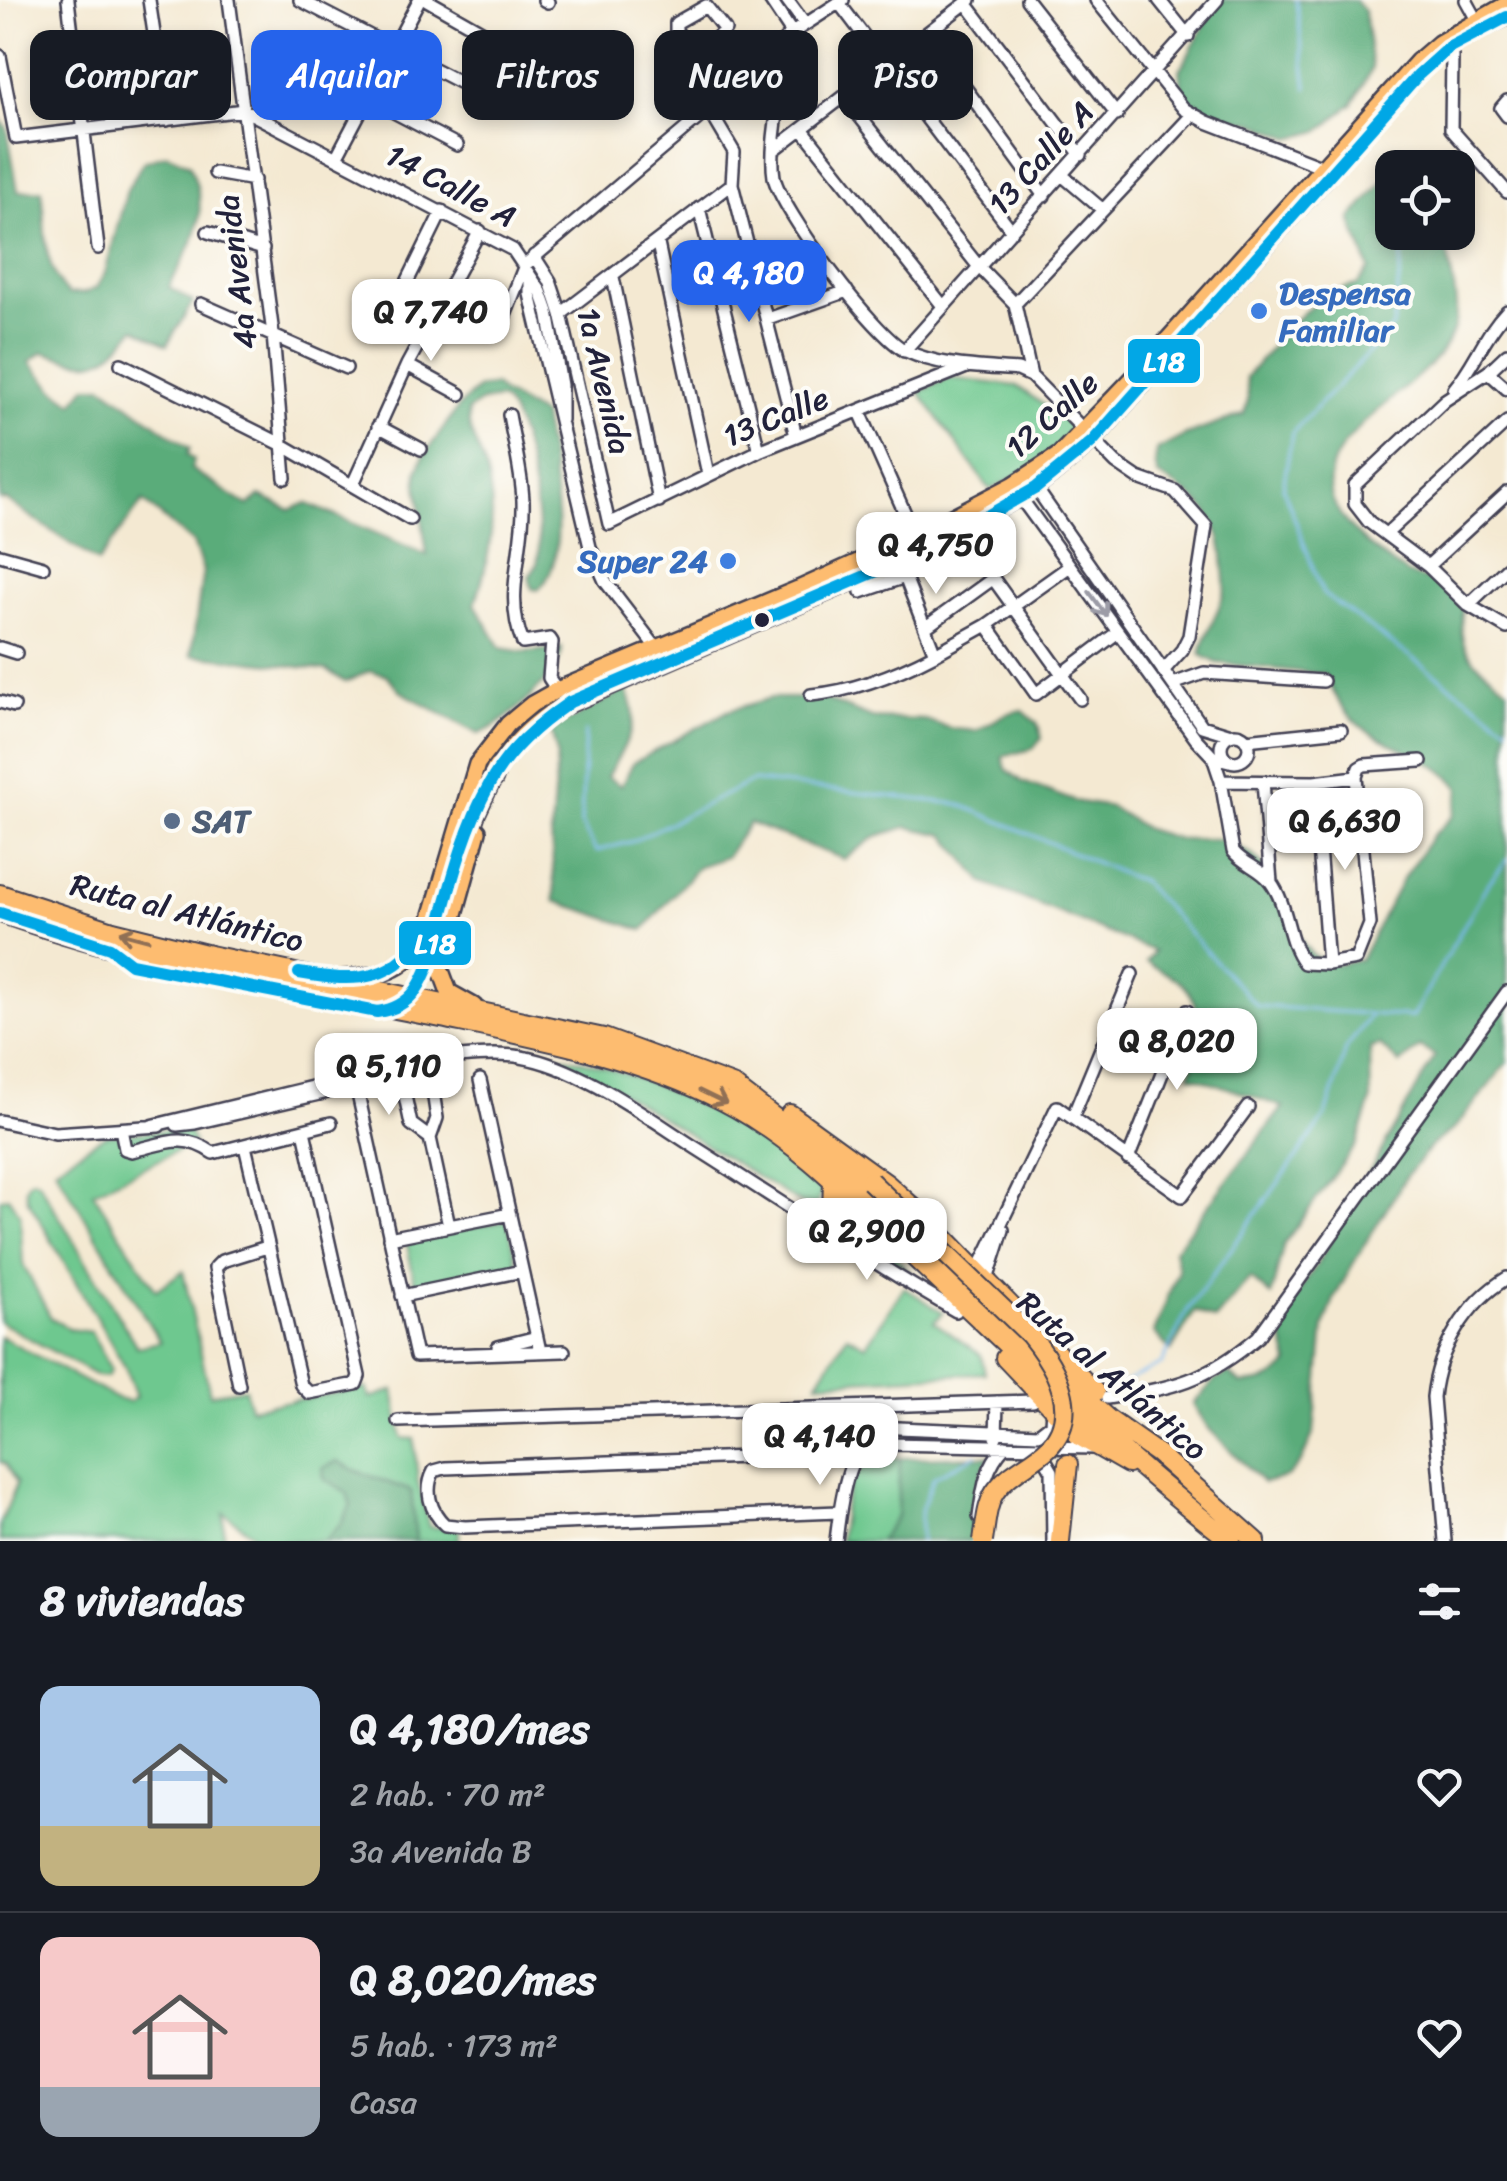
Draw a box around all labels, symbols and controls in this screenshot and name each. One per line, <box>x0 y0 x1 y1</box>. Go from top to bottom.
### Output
chip: Comprar <box>30 30 231 120</box>
chip: Alquilar <box>251 30 442 120</box>
chip: Filtros <box>462 30 634 120</box>
chip: Nuevo <box>654 30 818 120</box>
chip: Piso <box>838 30 973 120</box>
street label: 13 Calle A <box>973 87 1109 229</box>
street label: 14 Calle A <box>375 127 527 245</box>
map controls <box>1375 150 1475 250</box>
button: locate <box>1375 150 1475 250</box>
street label: 4a Avenida <box>199 191 275 353</box>
pin: Q 4,180 <box>657 240 841 325</box>
text: Q 4,180 <box>694 244 804 301</box>
place label: Despensa Familiar <box>1278 265 1412 359</box>
pin: Q 7,740 <box>339 279 523 364</box>
text: Q 7,740 <box>374 283 488 340</box>
marker: Despensa Familiar <box>1248 300 1270 322</box>
street label: 1a Avenida <box>559 302 649 460</box>
line badge: L18 <box>1126 337 1202 385</box>
text: L18 <box>1143 337 1185 386</box>
street label: 12 Calle <box>992 357 1112 473</box>
street label: 13 Calle <box>714 370 838 464</box>
pin: Q 4,750 <box>844 512 1028 597</box>
text: Q 4,750 <box>878 516 994 573</box>
place label: Super 24 <box>577 533 708 590</box>
marker: Super 24 <box>717 550 739 572</box>
one-way arrow <box>1087 590 1108 617</box>
unlabelled marker <box>752 610 772 630</box>
pin: Q 6,630 <box>1253 788 1437 873</box>
text: Q 6,630 <box>1289 792 1401 849</box>
place label: SAT <box>191 793 253 850</box>
marker: SAT <box>161 810 183 832</box>
street label: Ruta al Atlántico <box>64 856 310 970</box>
line badge: L18 <box>397 919 473 967</box>
text: L18 <box>414 919 456 968</box>
one-way arrow <box>119 926 151 944</box>
pin: Q 8,020 <box>1085 1008 1269 1093</box>
text: Q 8,020 <box>1119 1012 1235 1069</box>
pin: Q 5,110 <box>297 1033 481 1118</box>
text: Q 5,110 <box>337 1037 441 1094</box>
one-way arrow <box>697 1088 727 1107</box>
pin: Q 2,900 <box>775 1198 959 1283</box>
text: Q 2,900 <box>809 1202 925 1259</box>
street label: Ruta al Atlántico <box>1003 1276 1221 1476</box>
pin: Q 4,140 <box>728 1403 912 1488</box>
text: Q 4,140 <box>764 1407 876 1464</box>
text: 8 viviendas <box>40 1564 244 1638</box>
icon: filters <box>1412 1574 1467 1629</box>
text: Q 4,180/mes <box>350 1692 590 1766</box>
icon: home <box>120 1726 240 1846</box>
icon: heart <box>1412 1759 1467 1814</box>
text: 2 hab. · 70 m² <box>350 1766 546 1823</box>
text: 3a Avenida B <box>350 1823 532 1880</box>
text: Q 8,020/mes <box>350 1943 596 2017</box>
icon: home <box>120 1977 240 2097</box>
icon: heart <box>1412 2010 1467 2065</box>
text: 5 hab. · 173 m² <box>350 2017 558 2074</box>
text: Casa <box>350 2074 417 2131</box>

